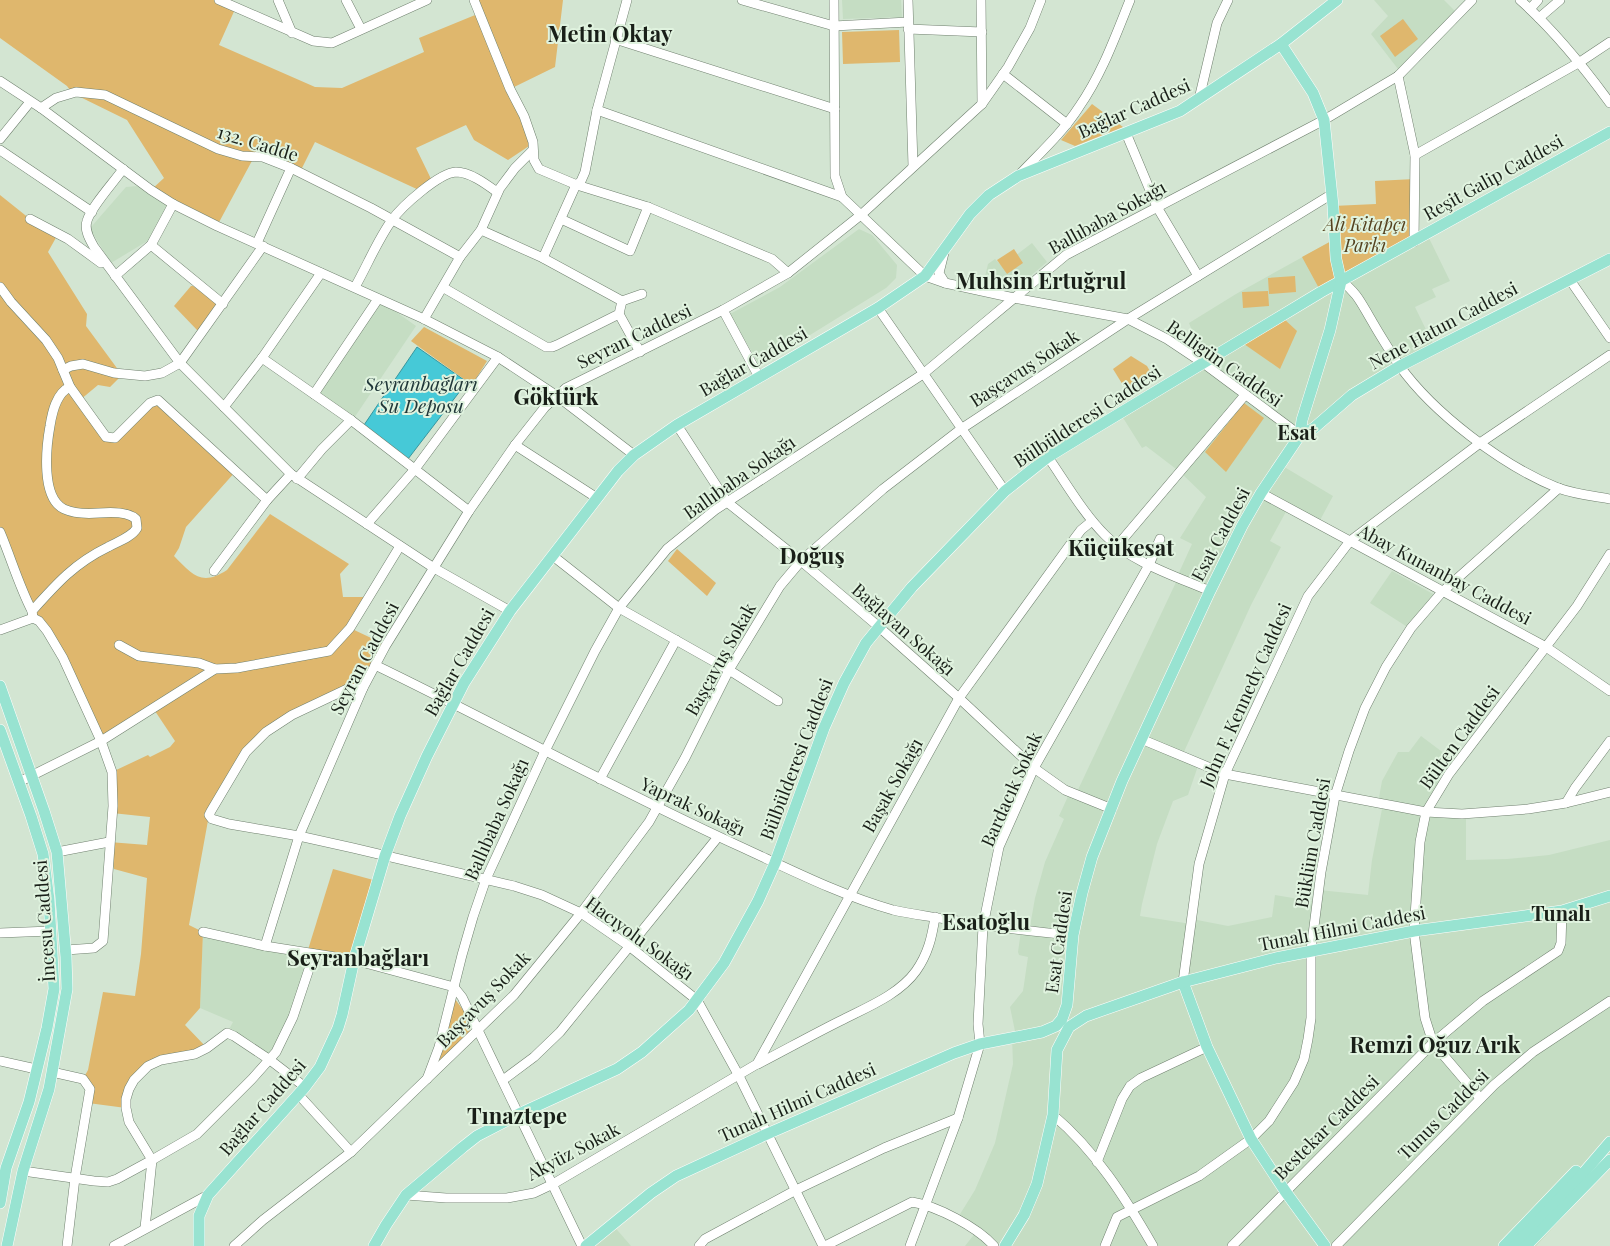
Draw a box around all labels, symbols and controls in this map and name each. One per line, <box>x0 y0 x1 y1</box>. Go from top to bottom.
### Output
district label: Metin Oktay <box>548 18 673 48</box>
street label: Bağlar Caddesi <box>1074 73 1194 143</box>
street label: 132. Cadde <box>215 119 301 167</box>
street label: Reşit Galip Caddesi <box>1419 129 1567 225</box>
street label: Ballıbaba Sokağı <box>1044 175 1170 259</box>
park label: Ali Kitapçı Parkı <box>1322 212 1406 257</box>
district label: Muhsin Ertuğrul <box>956 265 1126 295</box>
street label: Nene Hatun Caddesi <box>1364 276 1522 374</box>
street label: Seyran Caddesi <box>573 298 695 374</box>
street label: Belligün Caddesi <box>1163 314 1287 412</box>
street label: Bağlar Caddesi <box>695 320 811 402</box>
street label: Başçavuş Sokak <box>965 324 1083 412</box>
street label: Bülbülderesi Caddesi <box>1009 359 1165 473</box>
water label: Seyranbağları Su Deposu <box>363 370 478 418</box>
district label: Göktürk <box>514 381 599 411</box>
district label: Esat <box>1277 418 1318 445</box>
street label: Ballıbaba Sokağı <box>678 430 800 524</box>
street label: Esat Caddesi <box>1185 483 1255 585</box>
street label: Abay Kunanbay Caddesi <box>1353 518 1536 630</box>
district label: Küçükesat <box>1068 532 1174 562</box>
district label: Doğuş <box>779 540 845 570</box>
street label: Bağlayan Sokağı <box>847 577 961 681</box>
street label: Seyran Caddesi <box>324 597 404 719</box>
street label: Başçavuş Sokak <box>679 598 761 720</box>
street label: John F. Kennedy Caddesi <box>1193 599 1296 792</box>
street label: Bağlar Caddesi <box>418 604 500 720</box>
street label: Bülbülderesi Caddesi <box>754 675 838 843</box>
street label: Bülten Caddesi <box>1413 681 1505 793</box>
street label: Bardacık Sokak <box>975 728 1047 850</box>
street label: Başak Sokağı <box>856 734 928 836</box>
street label: Ballıbaba Sokağı <box>458 754 534 884</box>
street label: Yaprak Sokağı <box>636 771 749 841</box>
street label: Büklüm Caddesi <box>1289 776 1335 910</box>
street label: İncesu Caddesi <box>28 859 60 983</box>
street label: Esat Caddesi <box>1039 889 1077 995</box>
street label: Hacıyolu Sokağı <box>581 891 699 985</box>
district label: Tunalı <box>1531 899 1591 926</box>
street label: Tunalı Hilmi Caddesi <box>1257 900 1427 956</box>
district label: Esatoğlu <box>942 906 1030 936</box>
district label: Seyranbağları <box>287 942 429 972</box>
street label: Başçavuş Sokak <box>431 945 535 1053</box>
district label: Remzi Oğuz Arık <box>1350 1029 1521 1059</box>
street label: Bağlar Caddesi <box>213 1054 311 1160</box>
street label: Tunalı Hilmi Caddesi <box>715 1057 879 1147</box>
street label: Tunus Caddesi <box>1393 1064 1493 1164</box>
street label: Bestekar Caddesi <box>1268 1069 1384 1185</box>
district label: Tınaztepe <box>467 1100 567 1130</box>
street label: Akyüz Sokak <box>522 1116 624 1186</box>

